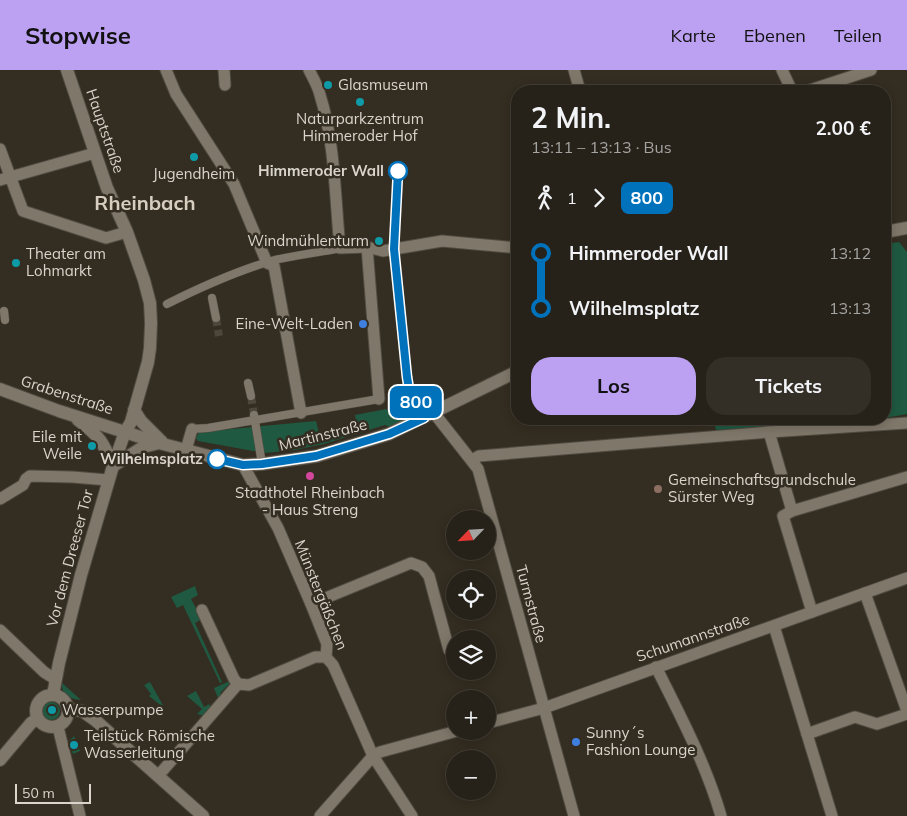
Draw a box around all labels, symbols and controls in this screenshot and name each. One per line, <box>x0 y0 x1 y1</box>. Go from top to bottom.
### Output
text: Stopwise <box>25 20 131 50</box>
text: Karte <box>670 24 716 47</box>
text: Ebenen <box>744 24 806 47</box>
text: Teilen <box>834 24 882 47</box>
place label: Glasmuseum <box>338 75 428 94</box>
marker: Glasmuseum <box>322 79 334 91</box>
street label: Hauptstraße <box>82 86 129 176</box>
marker: Naturparkzentrum Himmeroder Hof <box>354 96 366 108</box>
text: 2 Min. <box>531 100 611 135</box>
place label: Naturparkzentrum Himmeroder Hof <box>296 109 424 145</box>
text: 2.00 € <box>815 116 871 140</box>
text: 13:11 – 13:13 · Bus <box>531 137 672 157</box>
marker: Jugendheim <box>188 151 200 163</box>
place label: Himmeroder Wall <box>258 161 384 180</box>
marker: Himmeroder Wall <box>388 161 408 181</box>
place label: Jugendheim <box>153 164 235 183</box>
icon: walk <box>531 184 559 212</box>
icon: forward <box>585 184 613 212</box>
text: 800 <box>631 186 663 209</box>
text: 1 <box>567 188 577 208</box>
district label: Rheinbach <box>94 190 196 215</box>
place label: Windmühlenturm <box>247 231 369 250</box>
marker: Windmühlenturm <box>373 235 385 247</box>
text: Himmeroder Wall <box>569 241 729 265</box>
text: 13:12 <box>829 243 871 263</box>
place label: Theater am Lohmarkt <box>26 244 106 280</box>
marker: Theater am Lohmarkt <box>10 257 22 269</box>
text: Wilhelmsplatz <box>569 296 699 320</box>
text: 13:13 <box>829 298 871 318</box>
place label: Eine-Welt-Laden <box>236 314 353 333</box>
marker: Eine-Welt-Laden <box>357 318 369 330</box>
button: Los <box>531 357 696 415</box>
button: Tickets <box>706 357 871 415</box>
street label: Grabenstraße <box>19 371 116 418</box>
line badge: 800 <box>387 386 445 418</box>
text: 800 <box>400 390 432 413</box>
street label: Martinstraße <box>277 414 369 455</box>
place label: Eile mit Weile <box>32 427 82 463</box>
marker: Eile mit Weile <box>86 440 98 452</box>
place label: Wilhelmsplatz <box>100 449 203 468</box>
marker: Wilhelmsplatz <box>207 449 227 469</box>
marker: Stadthotel Rheinbach - Haus Streng <box>304 470 316 482</box>
place label: Gemeinschaftsgrundschule Sürster Weg <box>668 470 856 506</box>
place label: Stadthotel Rheinbach - Haus Streng <box>235 483 385 519</box>
marker: Gemeinschaftsgrundschule Sürster Weg <box>652 483 664 495</box>
street label: Vor dem Dreeser Tor <box>42 487 97 629</box>
north arrow <box>446 510 496 560</box>
map controls <box>446 510 496 800</box>
street label: Münstergäßchen <box>291 537 352 653</box>
street label: Turmstraße <box>512 563 551 645</box>
button: locate <box>446 570 496 620</box>
street label: Schumannstraße <box>634 609 752 666</box>
button: layers <box>446 630 496 680</box>
button: + <box>446 690 496 740</box>
place label: Wasserpumpe <box>62 700 163 719</box>
marker: Wasserpumpe <box>46 704 58 716</box>
place label: Sunny´s Fashion Lounge <box>586 723 696 759</box>
place label: Teilstück Römische Wasserleitung <box>84 726 215 762</box>
marker: Sunny´s Fashion Lounge <box>570 736 582 748</box>
marker: Teilstück Römische Wasserleitung <box>68 739 80 751</box>
button: − <box>446 750 496 800</box>
scale bar <box>15 781 91 804</box>
text: 50 m <box>22 784 55 802</box>

